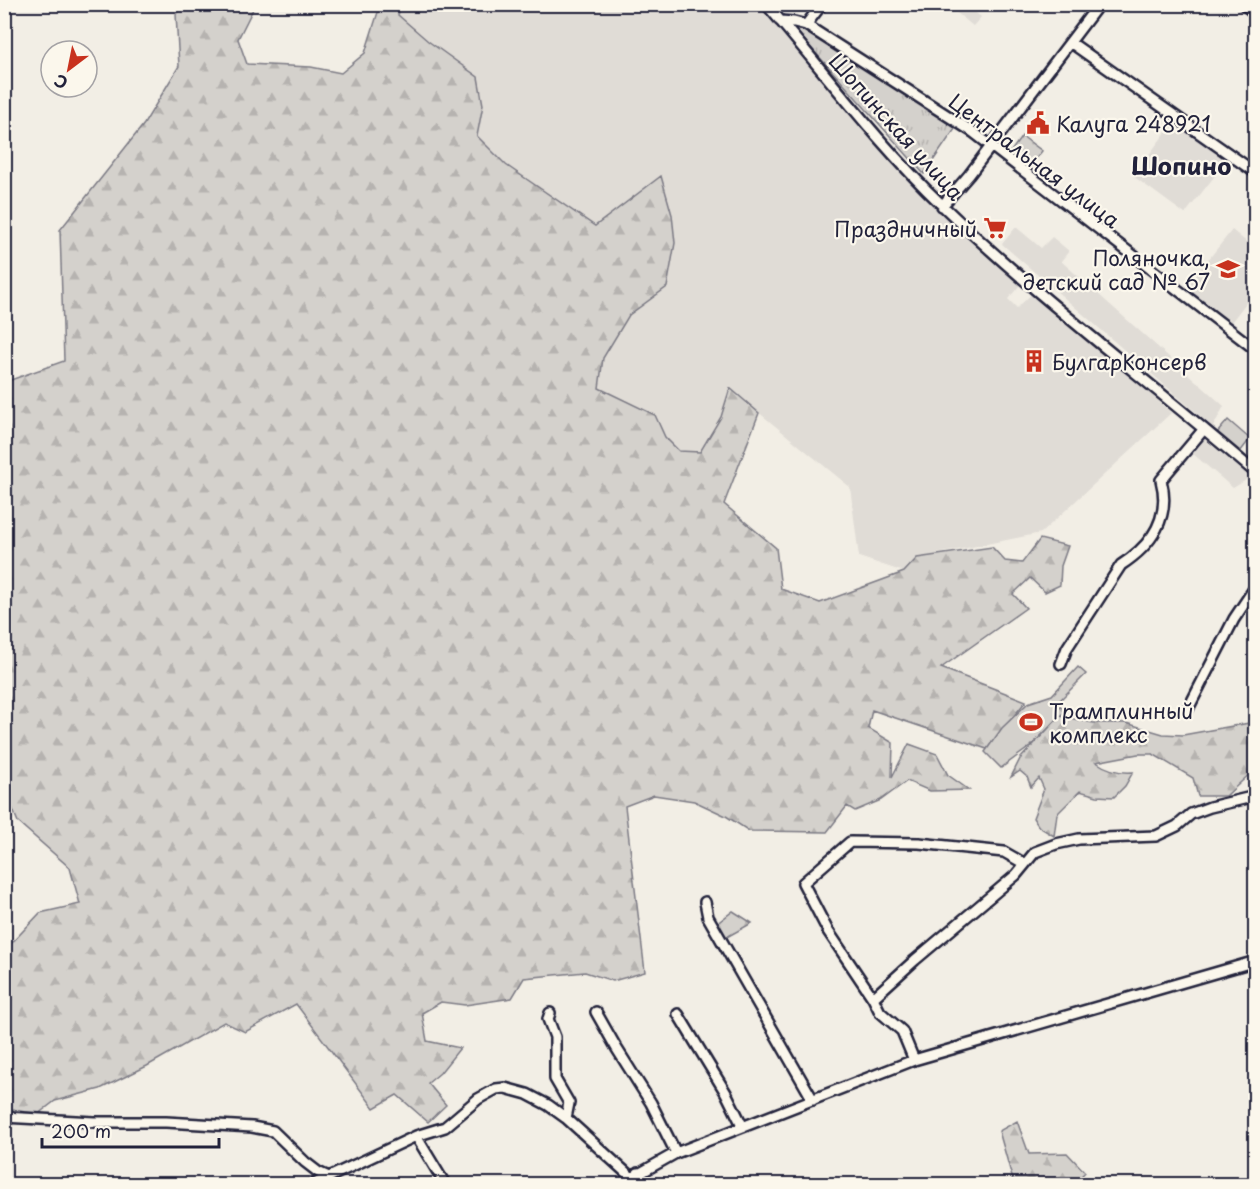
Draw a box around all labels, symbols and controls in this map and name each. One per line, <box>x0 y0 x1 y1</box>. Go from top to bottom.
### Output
north arrow <box>39 39 99 99</box>
street label: Шопинская улица <box>822 45 972 207</box>
text: С <box>49 69 72 96</box>
street label: Центральная улица <box>943 85 1128 236</box>
place label: Калуга 248921 <box>1056 107 1211 139</box>
public building icon: Калуга 248921 <box>1025 110 1051 136</box>
district label: Шопино <box>1131 147 1231 183</box>
place label: Праздничный <box>834 212 977 244</box>
supermarket icon: Праздничный <box>982 215 1008 241</box>
place label: Поляночка, детский сад № 67 <box>1023 241 1210 297</box>
school or university icon: Поляночка, детский сад № 67 <box>1215 256 1241 282</box>
place label: БулгарКонсерв <box>1052 345 1207 377</box>
building icon: БулгарКонсерв <box>1021 348 1047 374</box>
place label: Трамплинный комплекс <box>1049 694 1194 750</box>
sports icon: Трамплинный комплекс <box>1018 709 1044 735</box>
scale bar <box>42 1111 219 1149</box>
text: 200 m <box>51 1117 111 1144</box>

